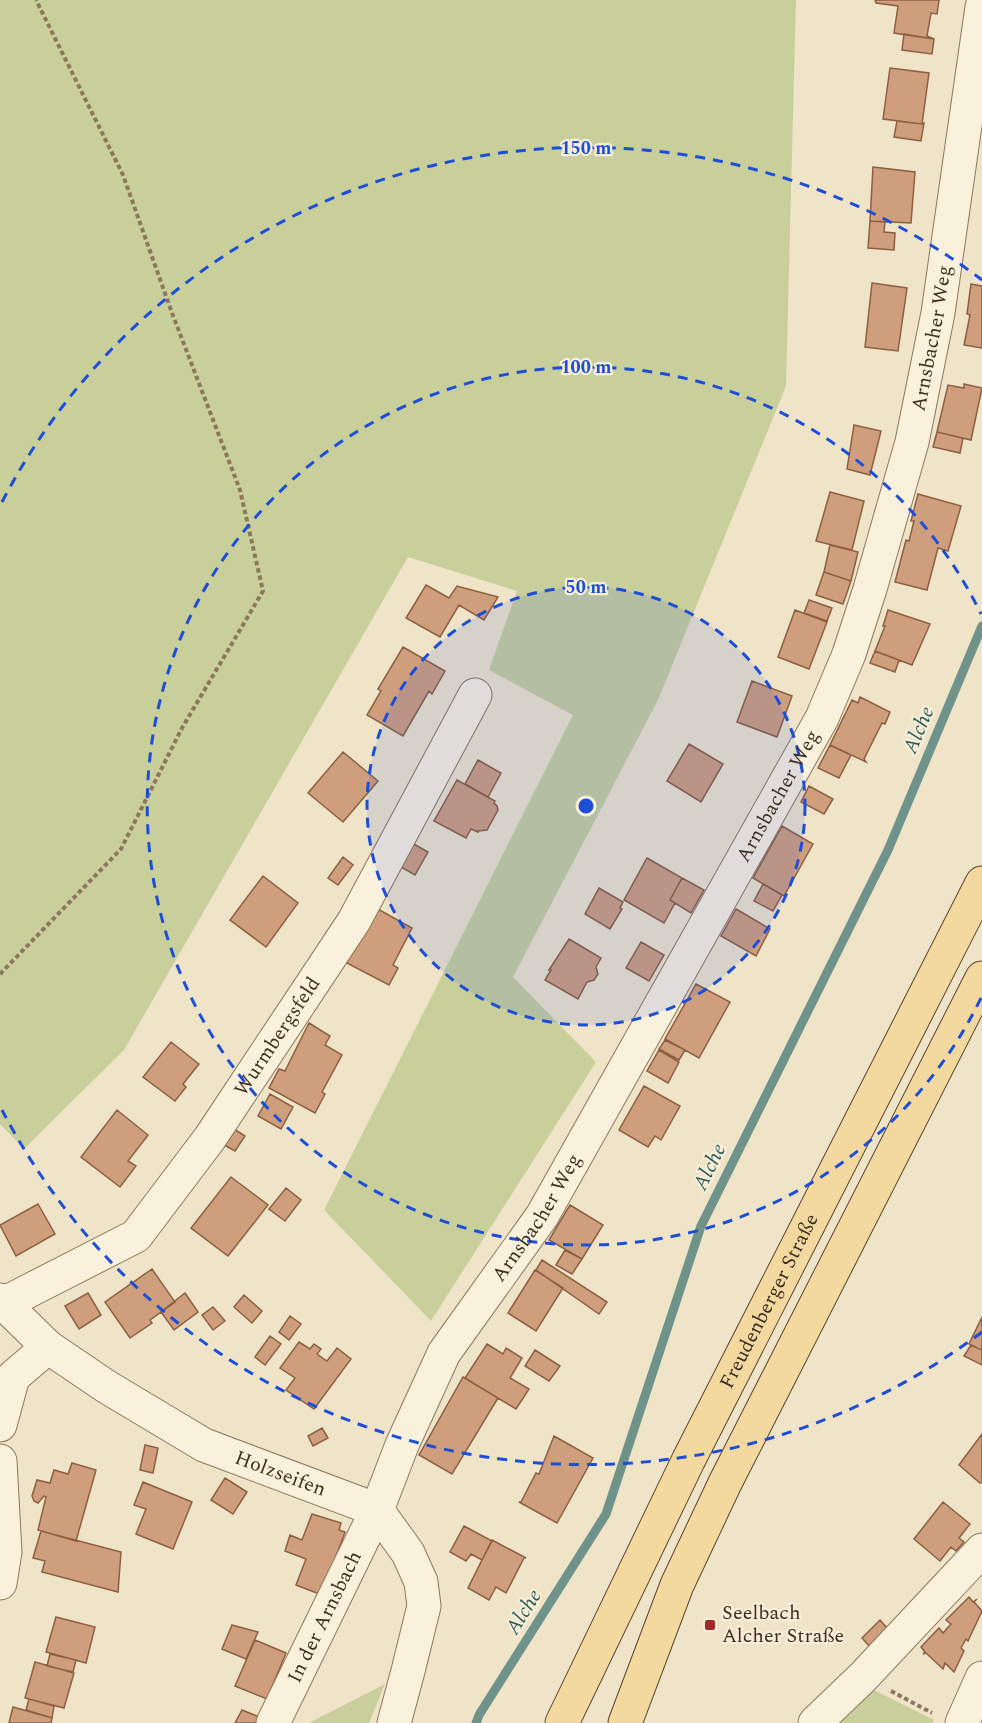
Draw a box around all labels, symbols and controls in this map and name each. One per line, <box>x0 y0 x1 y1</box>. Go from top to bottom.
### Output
text: 150 m <box>560 135 612 162</box>
street label: Arnsbacher Weg <box>904 263 960 414</box>
text: 100 m <box>560 354 612 381</box>
text: 50 m <box>566 574 606 601</box>
water label: Alche <box>894 701 943 760</box>
street label: Arnsbacher Weg <box>729 724 827 868</box>
centre of rings <box>576 796 596 816</box>
street label: Wurmbergsfeld <box>227 971 328 1102</box>
water label: Alche <box>684 1138 735 1197</box>
street label: Arnsbacher Weg <box>484 1148 589 1288</box>
street label: Freudenberger Straße <box>712 1208 826 1394</box>
street label: Holzseifen <box>230 1443 330 1504</box>
street label: In der Arnsbach <box>280 1546 370 1688</box>
water label: Alche <box>497 1583 550 1642</box>
place label: Seelbach Alcher Straße <box>722 1598 844 1651</box>
marker: Seelbach Alcher Straße <box>703 1618 717 1632</box>

